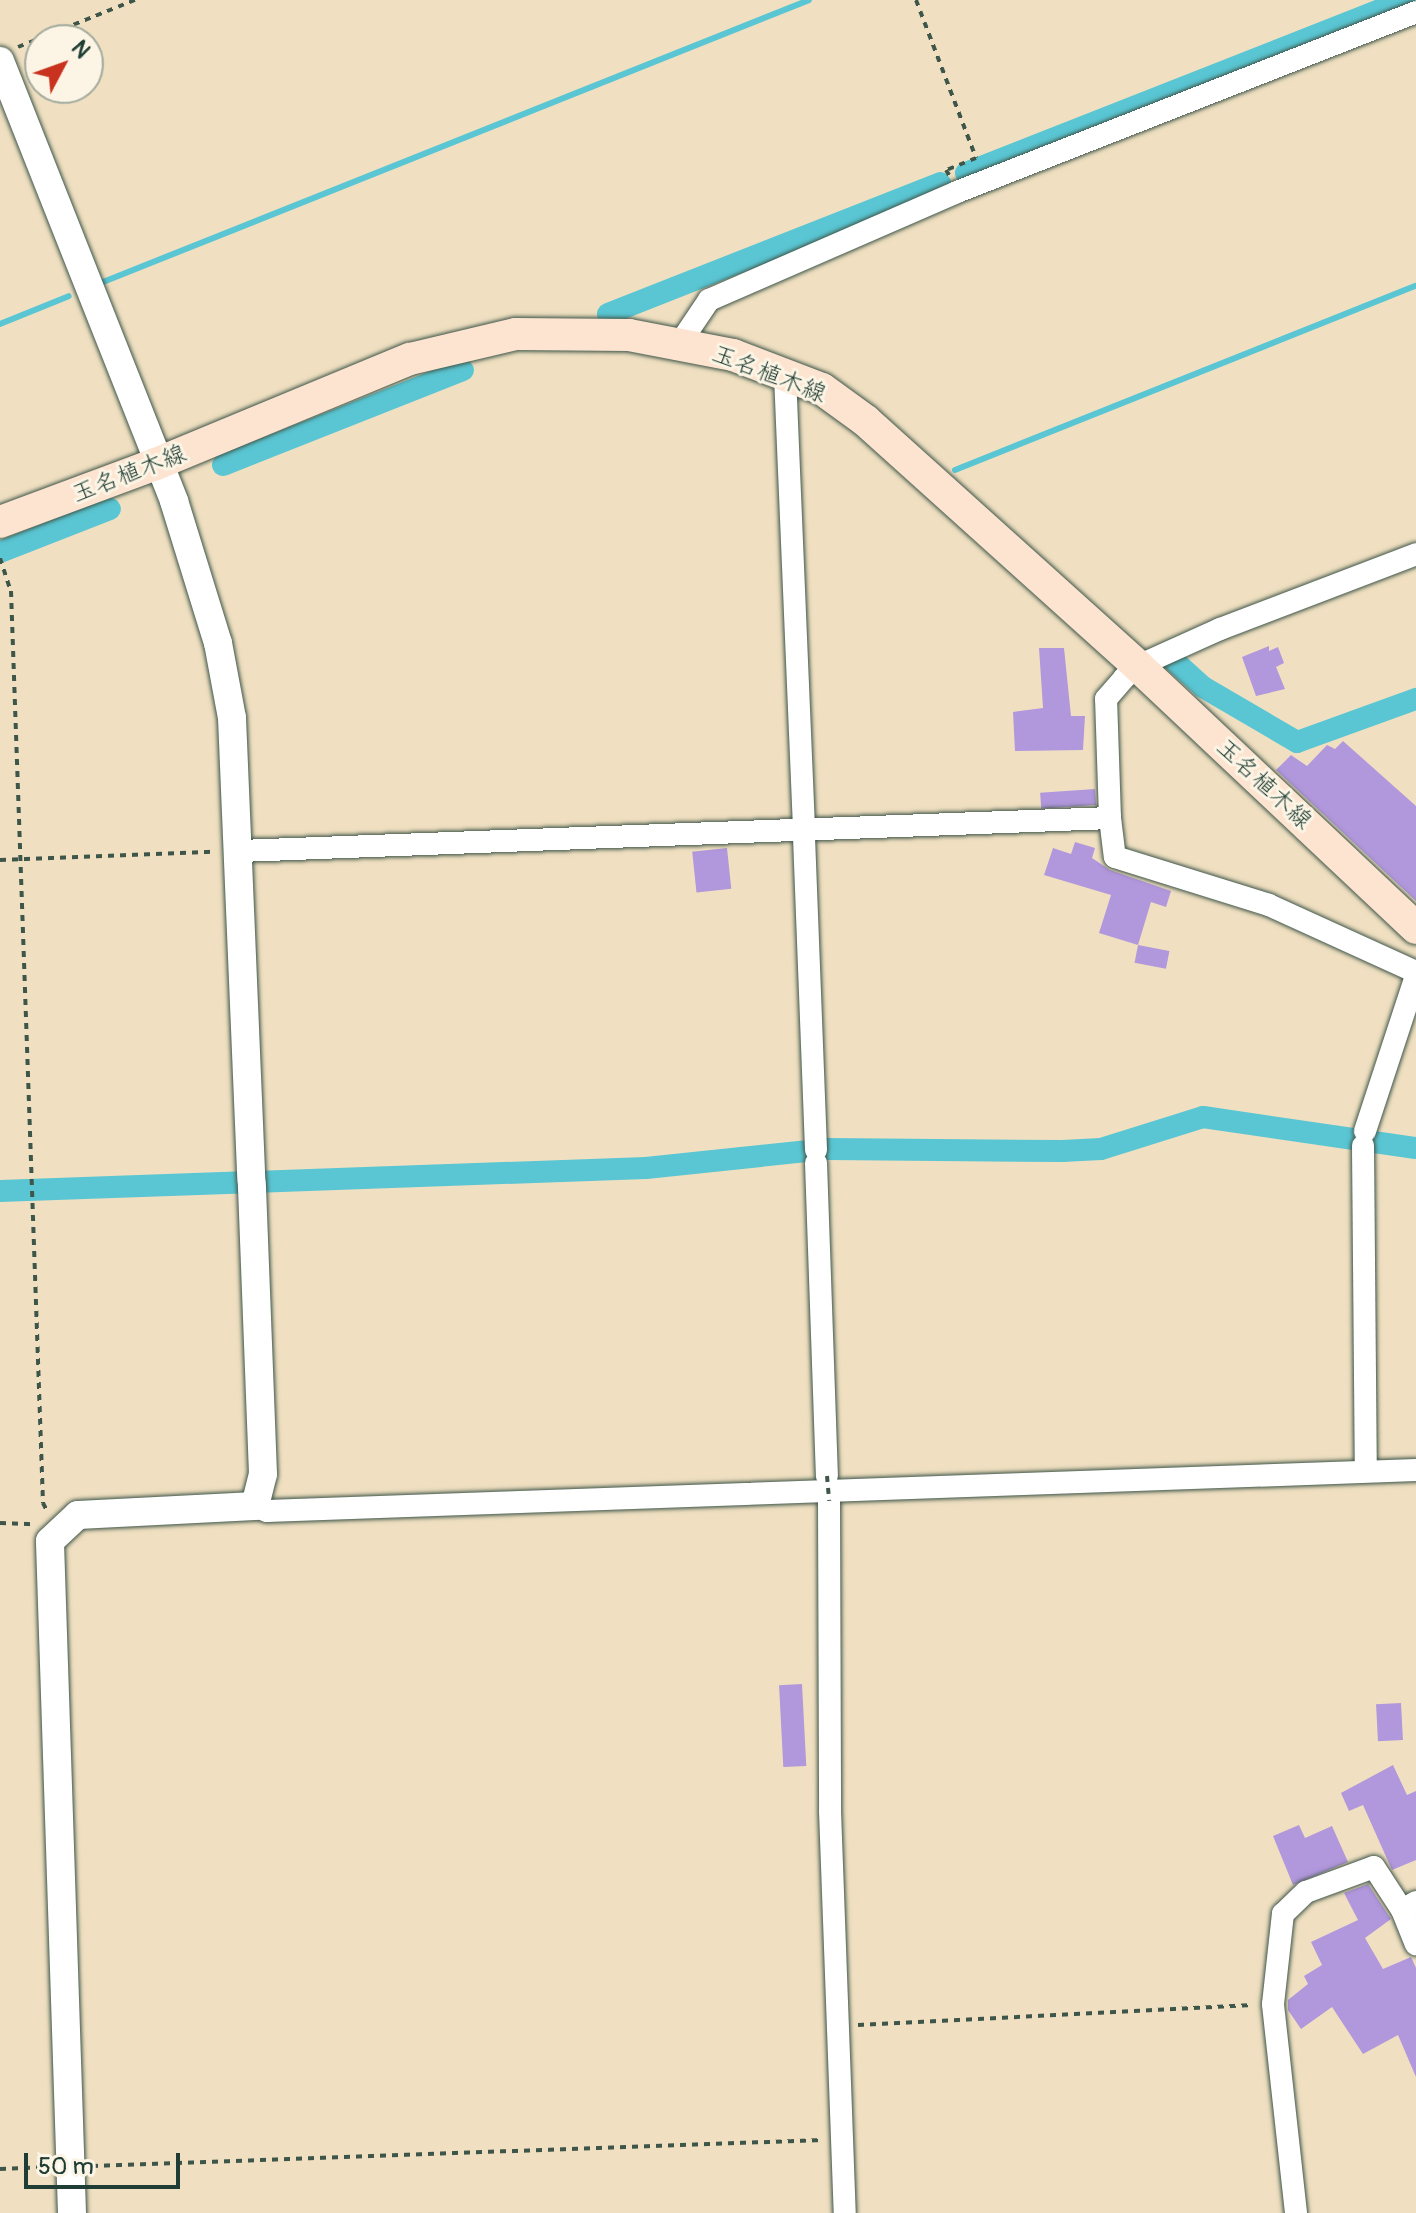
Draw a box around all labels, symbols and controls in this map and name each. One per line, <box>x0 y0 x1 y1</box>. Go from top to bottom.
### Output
north arrow <box>24 24 104 104</box>
text: N <box>65 35 96 64</box>
street label: 玉名植木線 <box>708 339 830 409</box>
street label: 玉名植木線 <box>68 439 190 509</box>
street label: 玉名植木線 <box>1210 733 1318 835</box>
scale bar <box>28 2137 184 2187</box>
text: 50 m <box>38 2152 94 2181</box>

